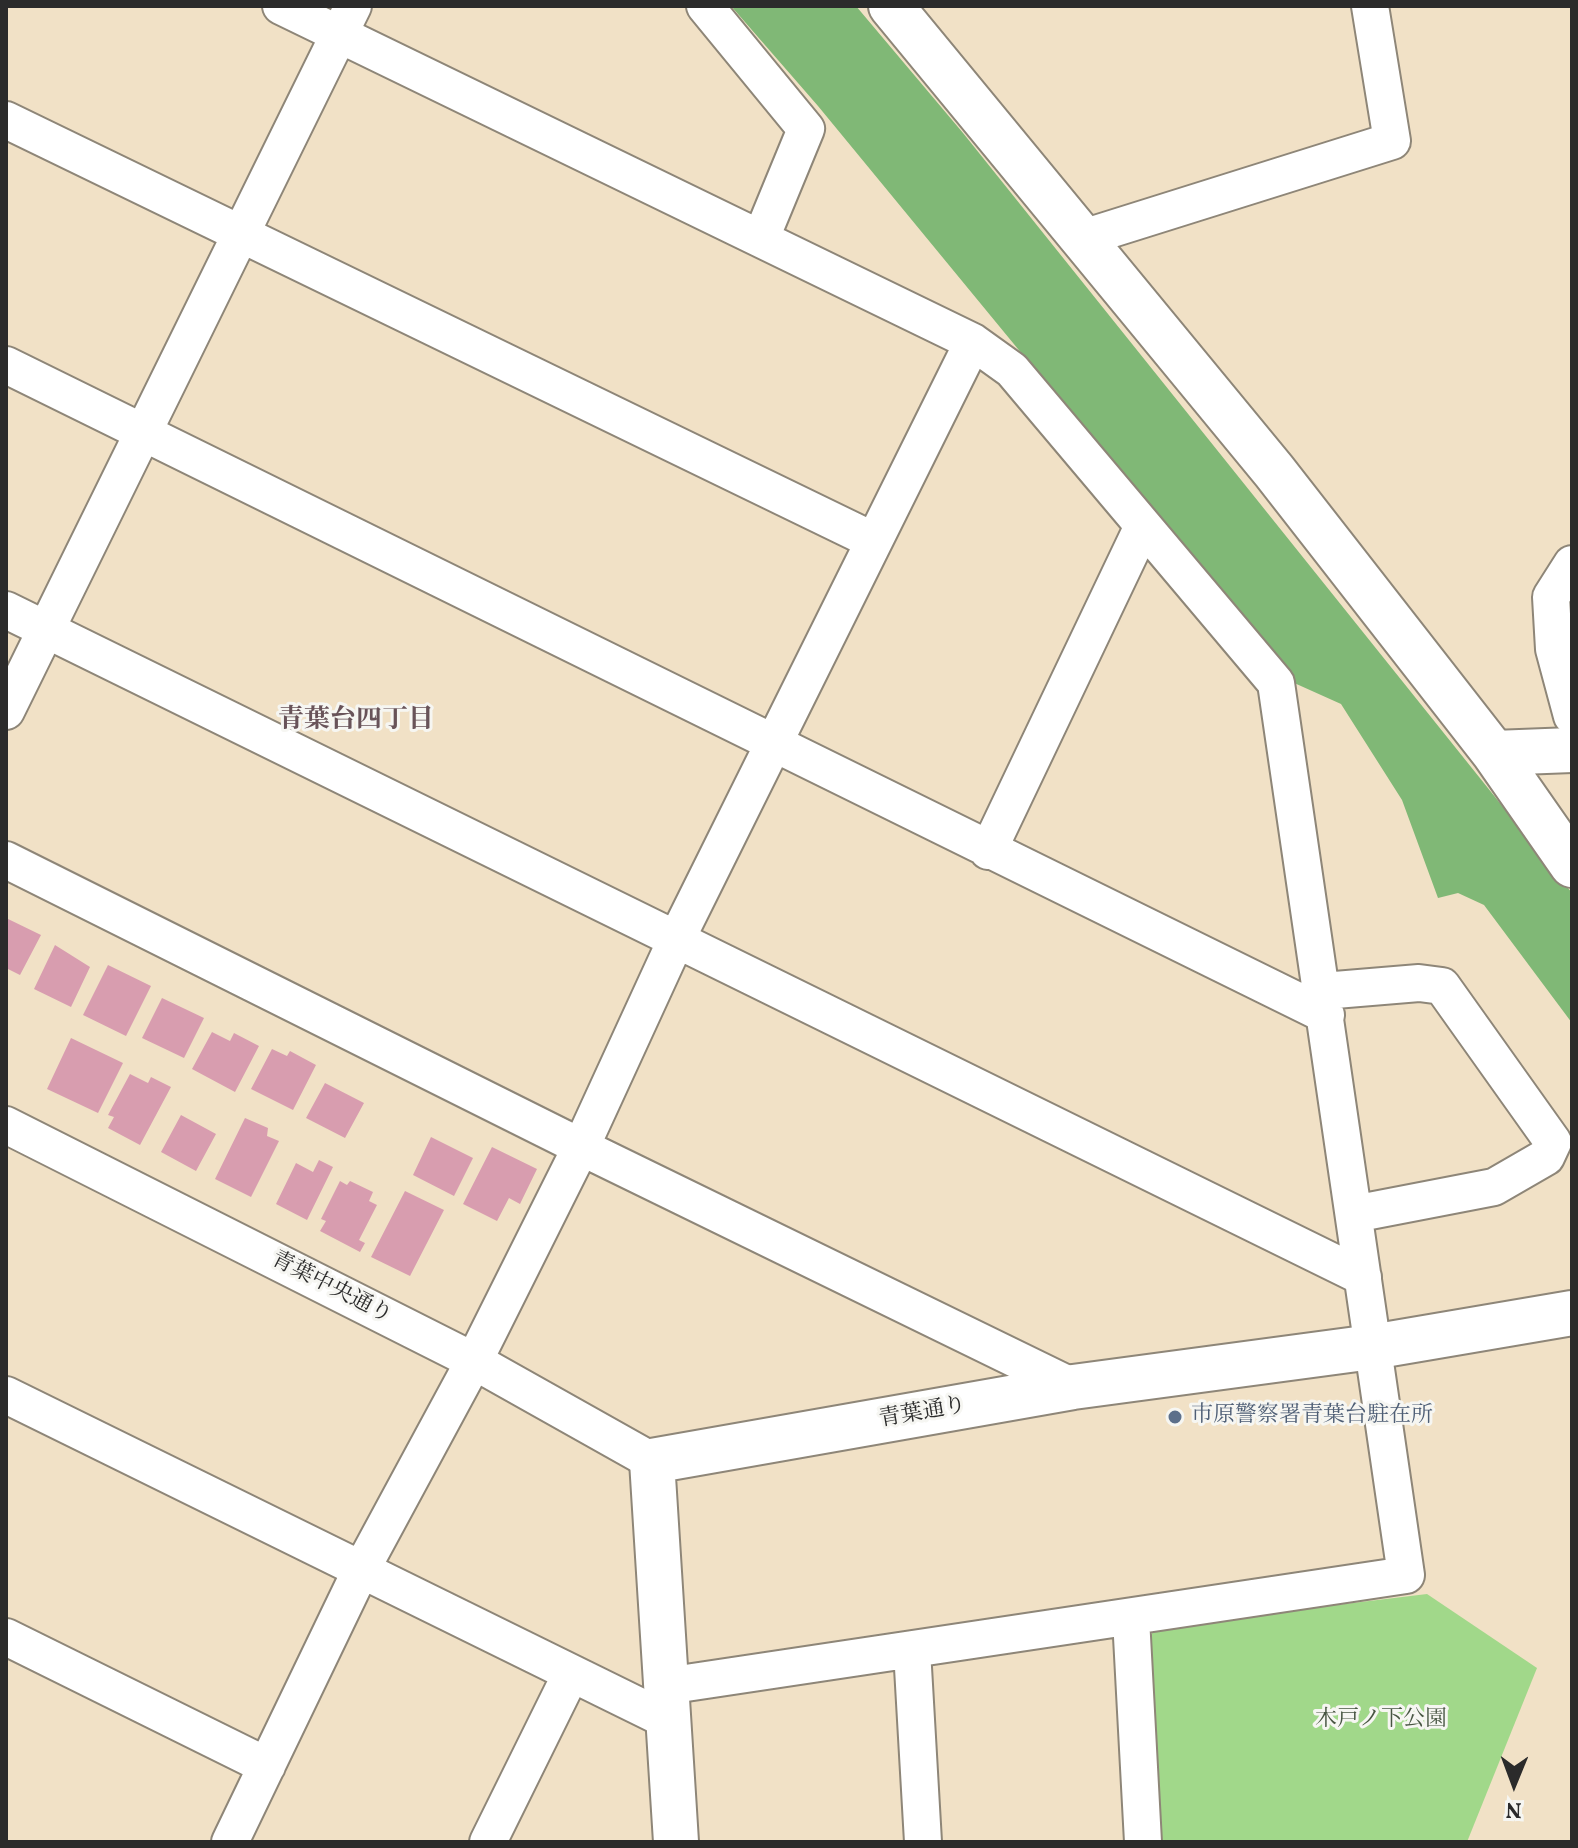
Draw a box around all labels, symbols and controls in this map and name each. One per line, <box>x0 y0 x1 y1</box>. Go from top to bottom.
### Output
district label: 青葉台四丁目 <box>278 706 434 738</box>
street label: 青葉中央通り <box>266 1247 396 1331</box>
street label: 青葉通り <box>877 1393 969 1435</box>
place label: 市原警察署青葉台駐在所 <box>1191 1404 1433 1430</box>
marker: 市原警察署青葉台駐在所 <box>1166 1408 1184 1426</box>
park label: 木戸ノ下公園 <box>1315 1708 1447 1734</box>
north arrow <box>1474 1744 1554 1824</box>
text: N <box>1505 1793 1522 1824</box>

